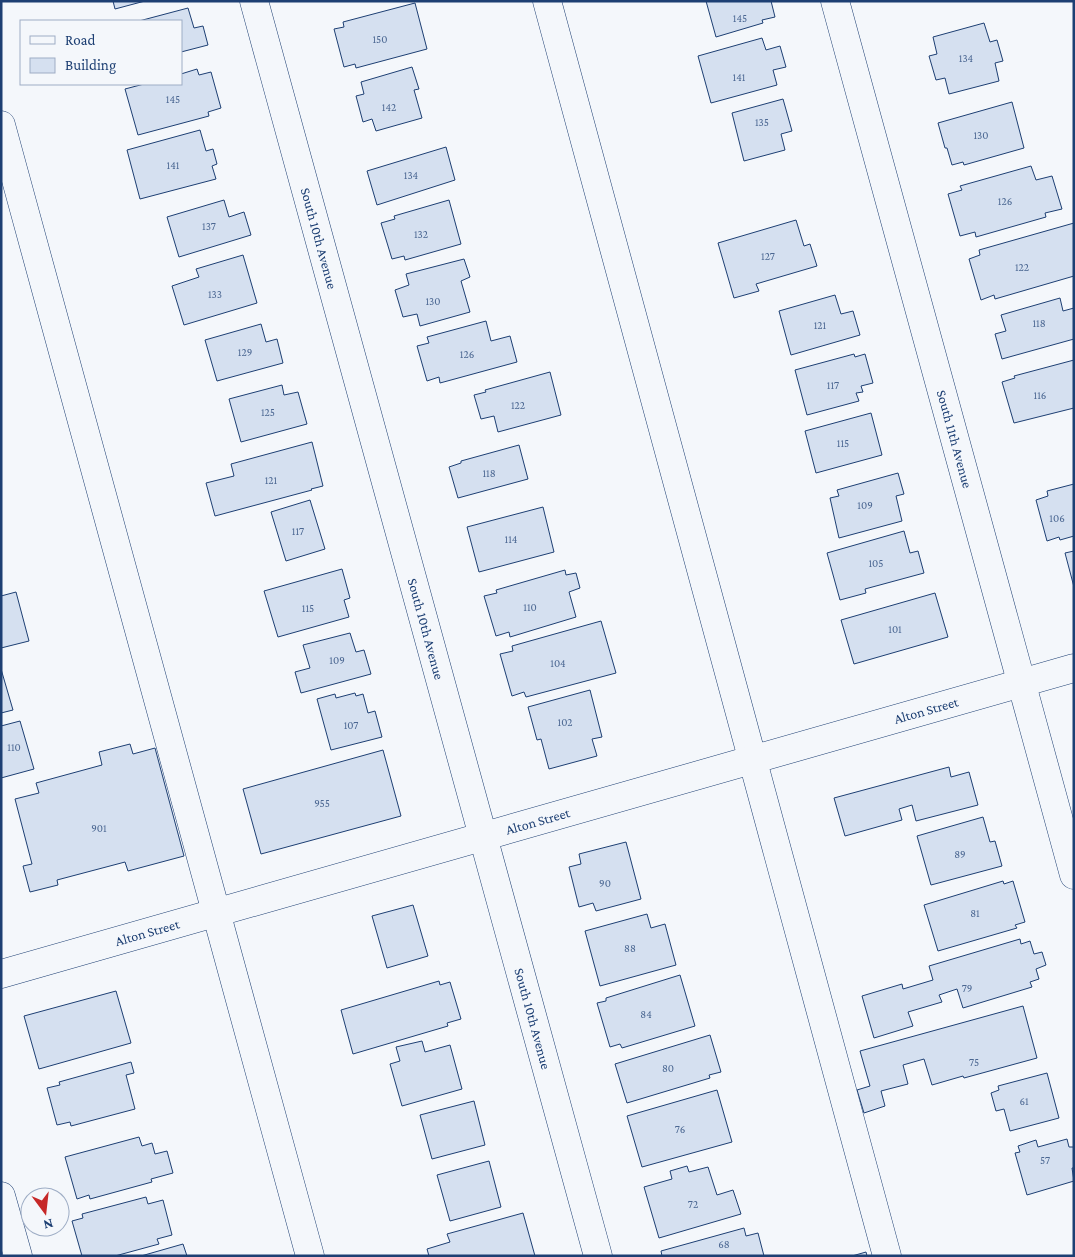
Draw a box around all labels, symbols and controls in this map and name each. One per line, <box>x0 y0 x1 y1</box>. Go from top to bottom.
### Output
house number: 145 <box>733 12 747 24</box>
legend <box>20 20 182 85</box>
text: Road <box>65 32 96 48</box>
house number: 150 <box>372 33 388 45</box>
house number: 134 <box>959 52 974 64</box>
text: Building <box>65 57 116 74</box>
house number: 141 <box>733 71 746 83</box>
house number: 145 <box>166 93 180 105</box>
house number: 142 <box>382 101 396 113</box>
house number: 135 <box>755 116 769 128</box>
house number: 130 <box>973 129 989 141</box>
house number: 141 <box>167 159 180 171</box>
house number: 134 <box>404 169 419 181</box>
street label: South 10th Avenue <box>298 186 341 291</box>
house number: 126 <box>998 195 1012 207</box>
house number: 137 <box>202 220 216 232</box>
house number: 132 <box>414 228 428 240</box>
house number: 127 <box>761 250 775 262</box>
house number: 122 <box>1015 261 1029 273</box>
house number: 133 <box>208 288 222 300</box>
house number: 130 <box>425 295 441 307</box>
house number: 118 <box>1032 317 1046 329</box>
house number: 121 <box>814 319 827 331</box>
house number: 129 <box>238 346 252 358</box>
house number: 126 <box>460 348 474 360</box>
house number: 117 <box>827 379 839 391</box>
street label: South 11th Avenue <box>934 388 976 490</box>
house number: 116 <box>1034 389 1046 401</box>
house number: 122 <box>511 399 525 411</box>
house number: 125 <box>261 406 275 418</box>
house number: 115 <box>837 437 849 449</box>
house number: 118 <box>482 467 496 479</box>
house number: 121 <box>265 474 278 486</box>
house number: 109 <box>857 499 873 511</box>
house number: 106 <box>1049 512 1065 524</box>
house number: 117 <box>292 525 304 537</box>
house number: 114 <box>505 533 518 545</box>
house number: 105 <box>868 557 884 569</box>
street label: South 10th Avenue <box>405 576 448 681</box>
house number: 110 <box>523 601 537 613</box>
house number: 115 <box>302 602 314 614</box>
house number: 101 <box>888 623 902 635</box>
house number: 109 <box>329 654 345 666</box>
house number: 104 <box>550 657 566 669</box>
street label: Alton Street <box>892 693 960 727</box>
house number: 102 <box>557 716 573 728</box>
house number: 107 <box>344 719 358 731</box>
house number: 110 <box>7 741 21 753</box>
house number: 955 <box>314 797 330 809</box>
street label: Alton Street <box>504 804 572 838</box>
house number: 901 <box>91 822 107 834</box>
house number: 89 <box>954 848 966 860</box>
house number: 90 <box>599 877 611 889</box>
house number: 81 <box>970 907 980 919</box>
street label: Alton Street <box>113 915 182 949</box>
house number: 88 <box>624 942 636 954</box>
street label: South 10th Avenue <box>511 966 554 1071</box>
house number: 79 <box>962 982 972 994</box>
house number: 84 <box>640 1008 652 1020</box>
house number: 75 <box>969 1056 979 1068</box>
house number: 80 <box>662 1062 674 1074</box>
house number: 61 <box>1019 1095 1029 1107</box>
house number: 76 <box>675 1123 685 1135</box>
house number: 57 <box>1040 1154 1050 1166</box>
north arrow <box>20 1187 70 1237</box>
house number: 72 <box>688 1198 698 1210</box>
text: N <box>41 1216 55 1234</box>
house number: 68 <box>718 1238 730 1250</box>

